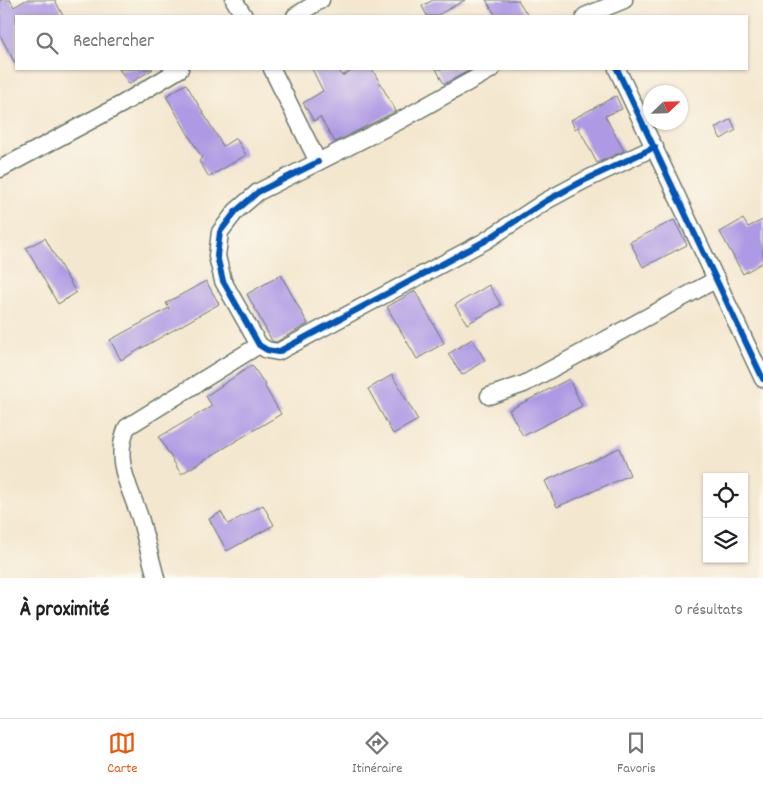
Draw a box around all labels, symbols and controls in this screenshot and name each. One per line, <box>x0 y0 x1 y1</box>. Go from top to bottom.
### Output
search box <box>15 15 748 70</box>
icon: search <box>33 29 61 57</box>
text: Rechercher <box>73 29 154 56</box>
north arrow <box>643 85 688 130</box>
map controls <box>703 473 748 563</box>
button: locate <box>703 473 748 518</box>
button: layers <box>703 518 748 563</box>
text: À proximité <box>20 596 109 626</box>
text: 0 résultats <box>674 599 743 622</box>
tab: Carte <box>107 729 137 779</box>
tab: Itinéraire <box>352 729 402 779</box>
tab: Favoris <box>617 729 656 779</box>

